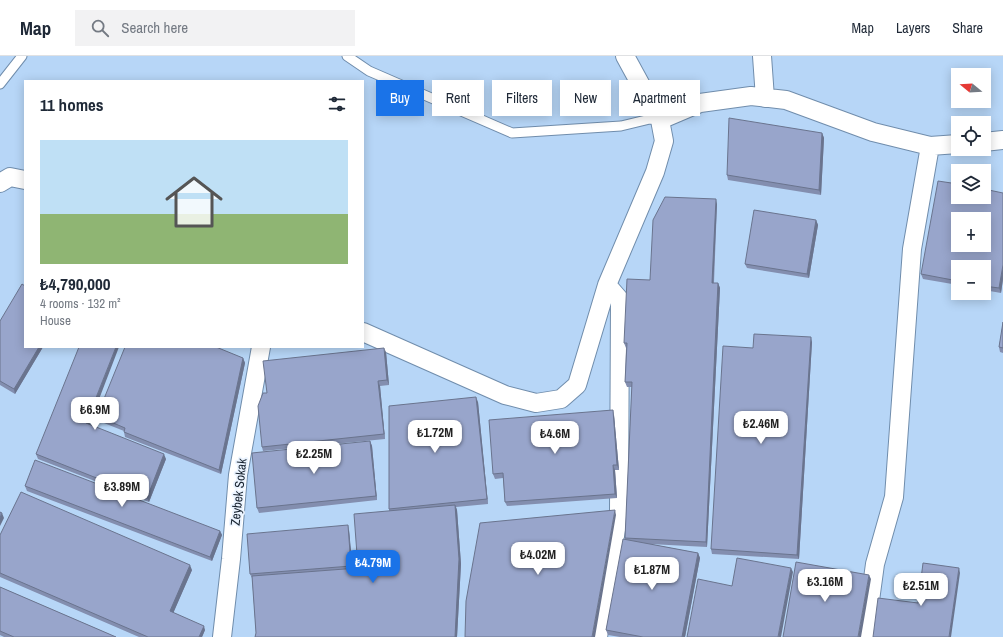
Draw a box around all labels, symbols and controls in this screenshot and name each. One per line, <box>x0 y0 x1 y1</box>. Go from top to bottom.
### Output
search box <box>75 10 355 46</box>
text: Map <box>20 15 51 41</box>
icon: search <box>89 17 111 39</box>
text: Search here <box>121 17 188 38</box>
text: Map <box>852 19 874 37</box>
text: Layers <box>896 19 930 37</box>
text: Share <box>952 19 983 37</box>
north arrow <box>951 68 991 108</box>
map controls <box>951 68 991 300</box>
chip: Buy <box>376 80 424 116</box>
chip: Rent <box>432 80 484 116</box>
chip: Filters <box>492 80 552 116</box>
chip: New <box>560 80 611 116</box>
chip: Apartment <box>619 80 700 116</box>
text: 11 homes <box>40 93 104 116</box>
icon: filters <box>326 93 348 115</box>
button: locate <box>951 116 991 156</box>
button: layers <box>951 164 991 204</box>
icon: home <box>158 166 230 238</box>
button: + <box>951 212 991 252</box>
button: − <box>951 260 991 300</box>
text: ₺4,790,000 <box>40 272 111 295</box>
text: 4 rooms · 132 m² <box>40 295 121 312</box>
text: House <box>40 312 71 329</box>
pin: ₺6.9M <box>67 397 123 431</box>
text: ₺6.9M <box>80 401 110 418</box>
pin: ₺2.46M <box>728 411 794 445</box>
text: ₺2.46M <box>743 415 779 432</box>
pin: ₺1.72M <box>402 420 468 454</box>
pin: ₺4.6M <box>527 421 583 455</box>
text: ₺1.72M <box>417 424 453 441</box>
text: ₺4.6M <box>540 425 570 442</box>
pin: ₺2.25M <box>281 441 347 475</box>
text: ₺2.25M <box>296 445 332 462</box>
street label: Zeybek Sokak <box>227 457 251 527</box>
pin: ₺3.89M <box>89 474 155 508</box>
text: ₺3.89M <box>104 478 140 495</box>
pin: ₺4.02M <box>505 542 571 576</box>
text: ₺4.02M <box>520 546 556 563</box>
pin: ₺4.79M <box>340 550 406 584</box>
text: ₺4.79M <box>355 554 391 571</box>
pin: ₺1.87M <box>619 557 685 591</box>
text: ₺1.87M <box>634 561 670 578</box>
pin: ₺3.16M <box>792 569 858 603</box>
text: ₺3.16M <box>807 573 843 590</box>
pin: ₺2.51M <box>888 573 954 607</box>
text: ₺2.51M <box>903 577 939 594</box>

